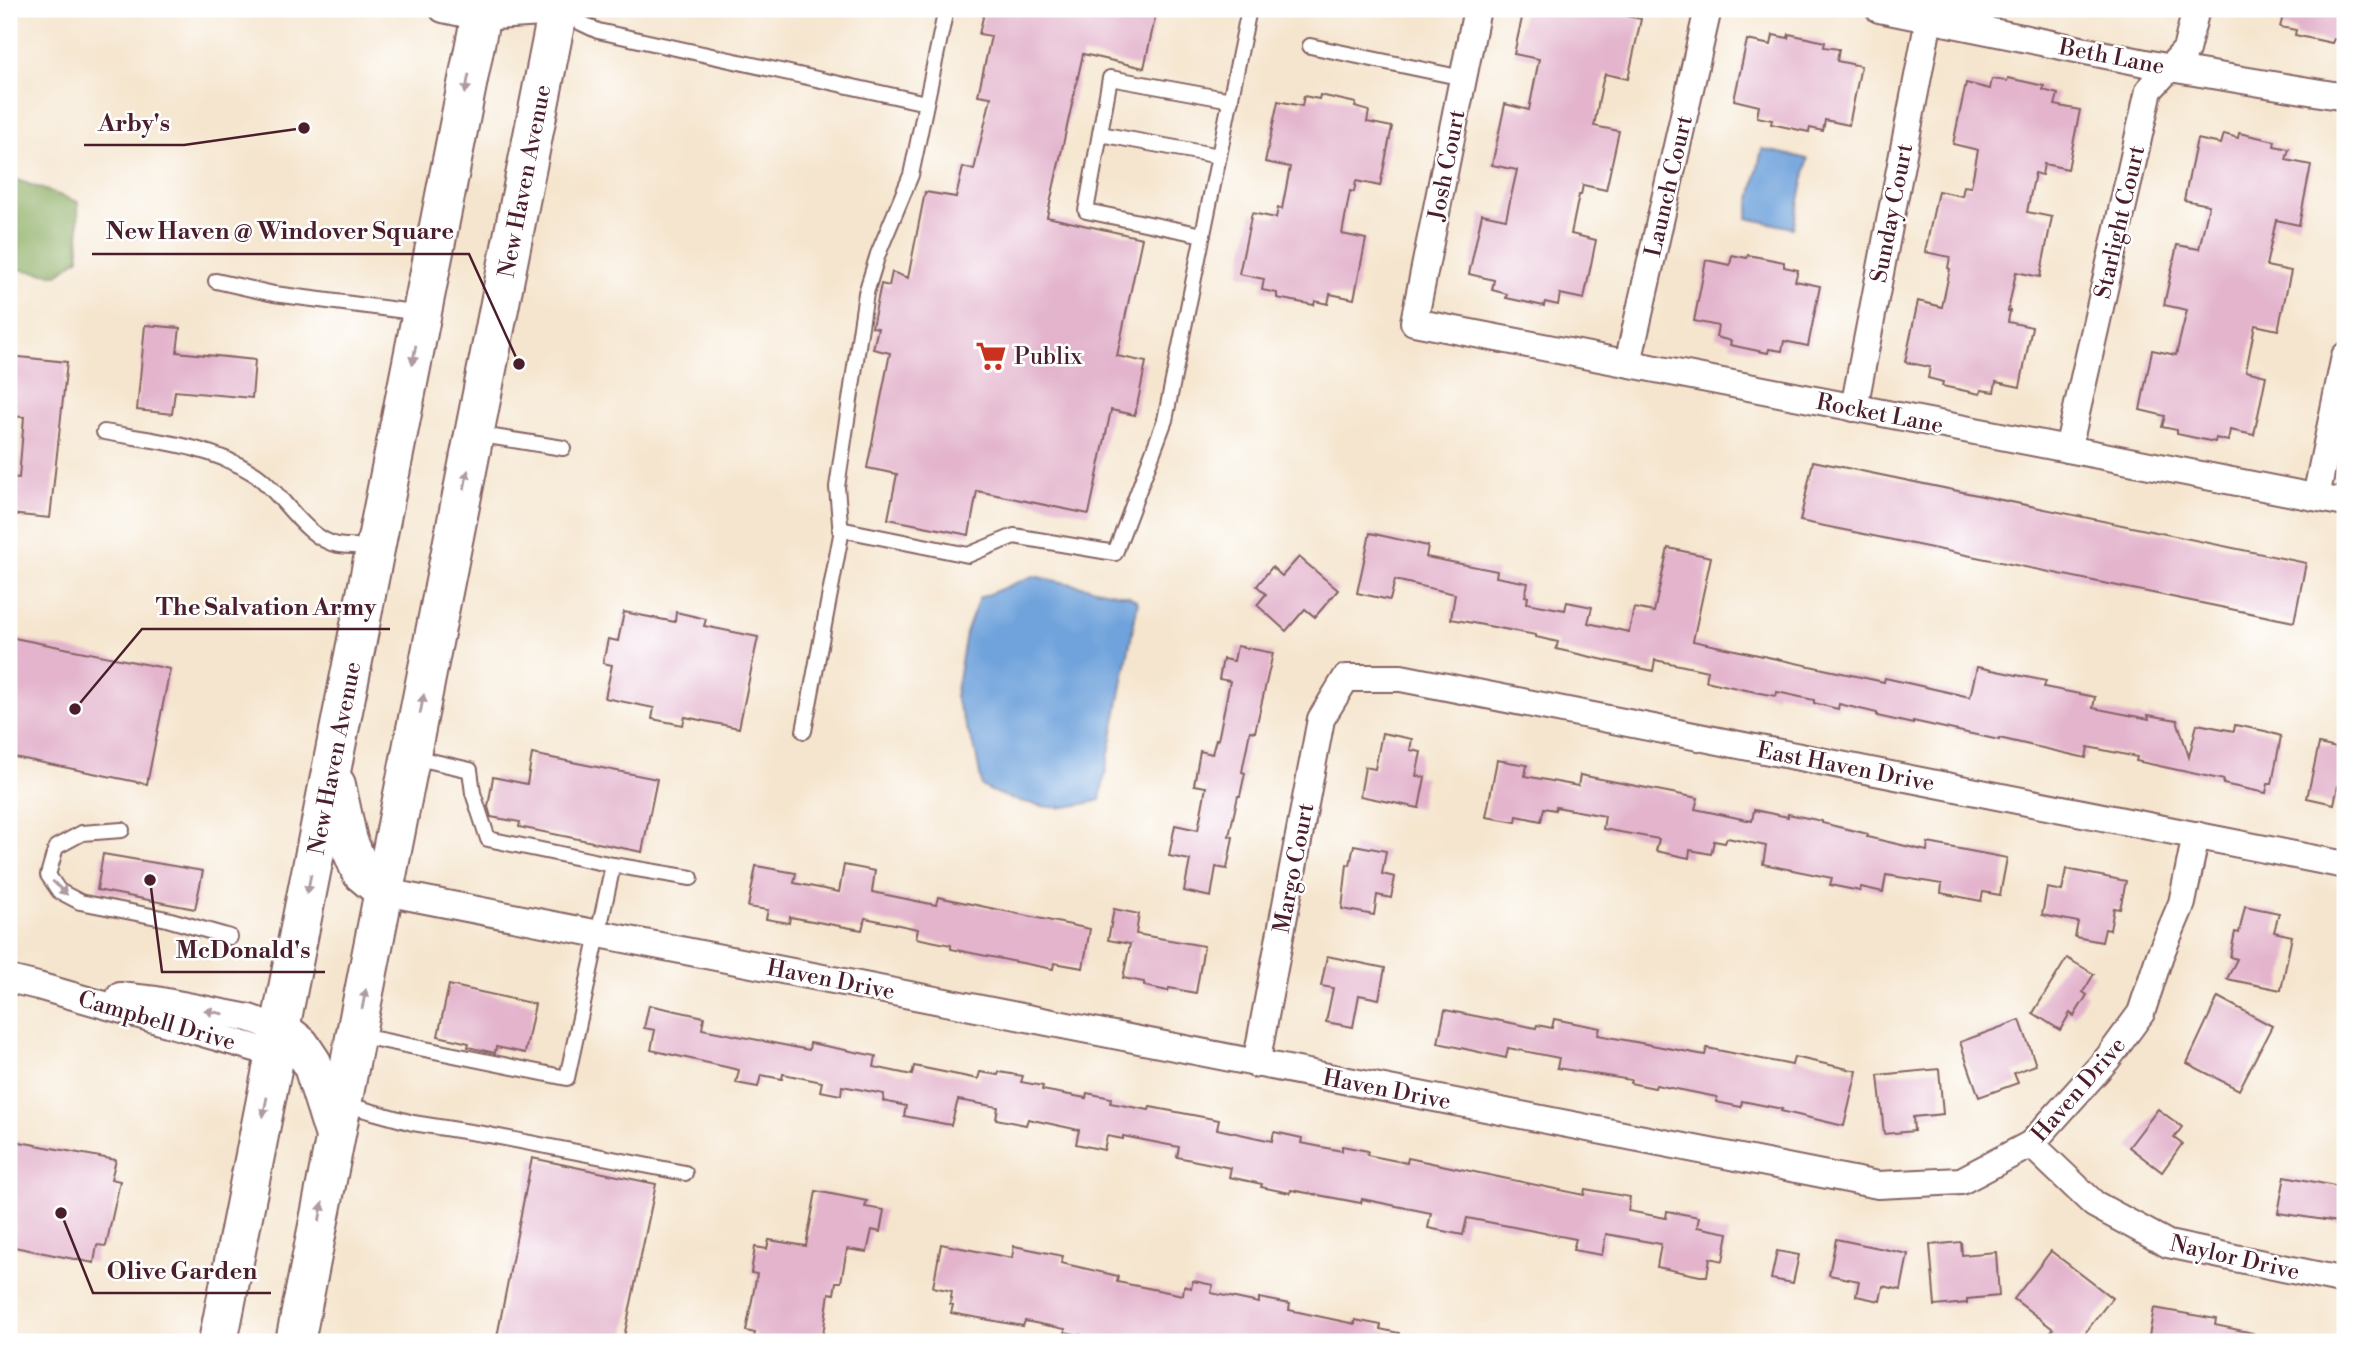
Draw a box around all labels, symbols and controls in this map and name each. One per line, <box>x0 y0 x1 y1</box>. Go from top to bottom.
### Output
street label: Beth Lane <box>2056 33 2167 81</box>
one-way arrow <box>462 73 473 95</box>
street label: New Haven Avenue <box>493 82 557 280</box>
callout: Arby's <box>84 100 184 145</box>
street label: Josh Court <box>1422 108 1471 224</box>
text: Arby's <box>97 109 170 139</box>
street label: Launch Court <box>1639 113 1699 260</box>
street label: Sunday Court <box>1865 141 1919 285</box>
street label: Starlight Court <box>2089 143 2151 302</box>
callout: New Haven @ Windover Square <box>92 209 469 254</box>
text: New Haven @ Windover Square <box>106 217 454 247</box>
supermarket icon: Publix <box>974 339 1008 373</box>
place label: Publix <box>1014 343 1083 371</box>
one-way arrow <box>408 344 419 366</box>
street label: Rocket Lane <box>1814 388 1946 440</box>
one-way arrow <box>461 469 472 491</box>
callout: The Salvation Army <box>142 584 390 629</box>
text: The Salvation Army <box>156 593 377 623</box>
street label: New Haven Avenue <box>303 659 367 857</box>
one-way arrow <box>417 693 428 715</box>
street label: East Haven Drive <box>1755 736 1937 798</box>
street label: Margo Court <box>1268 801 1320 936</box>
one-way arrow <box>304 873 315 895</box>
one-way arrow <box>51 880 69 896</box>
callout: McDonald's <box>162 927 325 972</box>
text: McDonald's <box>176 936 310 966</box>
street label: Haven Drive <box>765 954 897 1006</box>
street label: Campbell Drive <box>75 985 239 1057</box>
one-way arrow <box>358 988 369 1010</box>
one-way arrow <box>203 1006 225 1017</box>
street label: Haven Drive <box>2026 1032 2132 1148</box>
street label: Haven Drive <box>1321 1064 1453 1116</box>
one-way arrow <box>259 1097 270 1119</box>
one-way arrow <box>316 1201 327 1223</box>
street label: Naylor Drive <box>2167 1229 2302 1287</box>
callout: Olive Garden <box>93 1248 271 1293</box>
text: Olive Garden <box>107 1257 257 1287</box>

